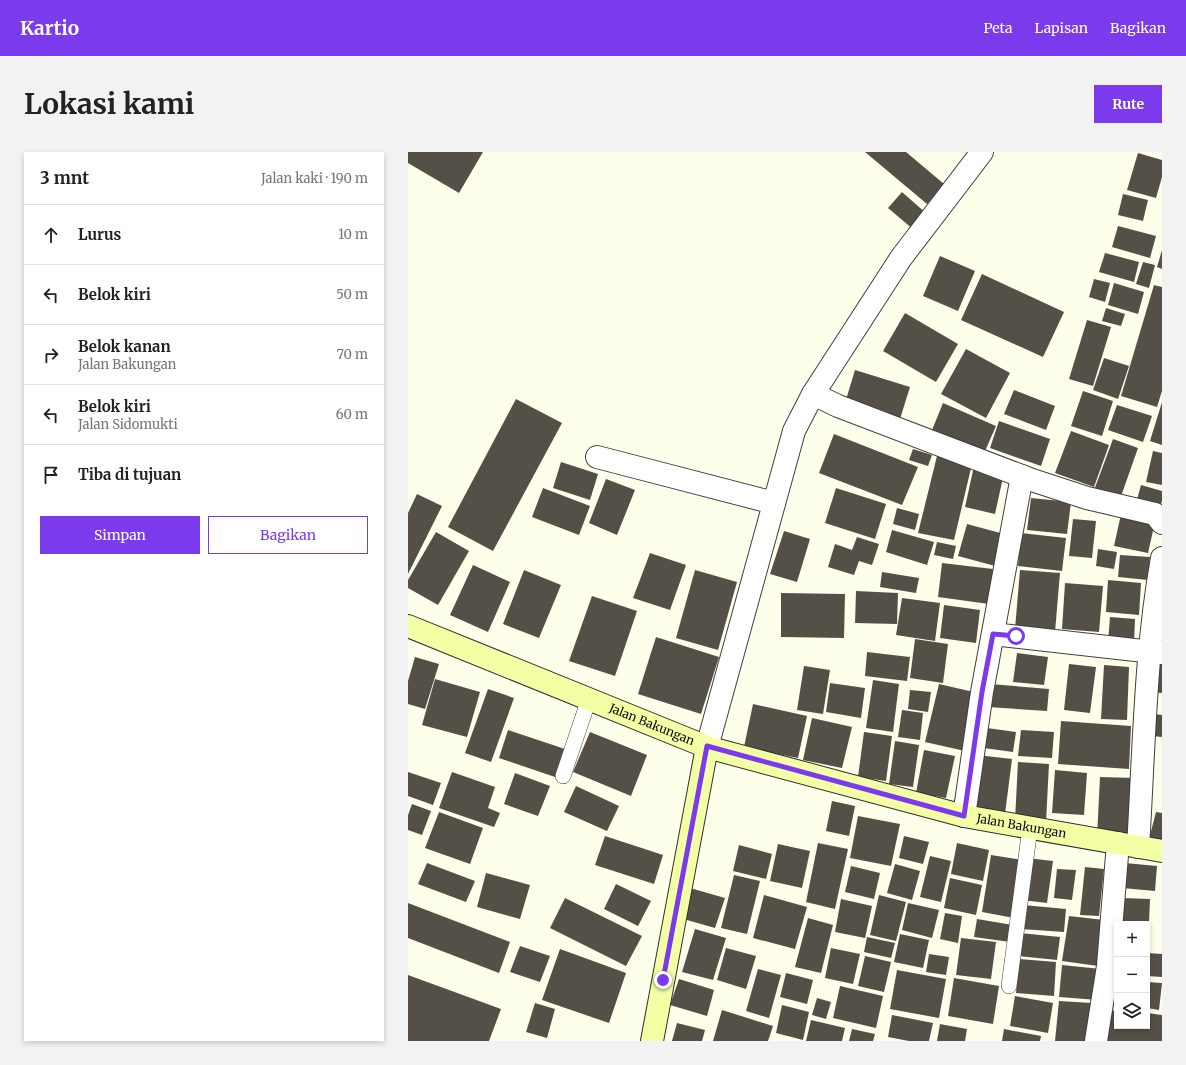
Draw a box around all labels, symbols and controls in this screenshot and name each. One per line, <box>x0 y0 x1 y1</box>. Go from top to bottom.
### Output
text: Kartio <box>20 16 79 40</box>
text: Peta <box>983 19 1013 37</box>
text: Lapisan <box>1035 19 1088 37</box>
text: Bagikan <box>1110 19 1166 37</box>
button: Rute <box>1094 85 1162 123</box>
text: Lokasi kami <box>24 86 194 122</box>
text: 3 mnt <box>40 167 89 189</box>
text: Jalan kaki · 190 m <box>261 170 368 187</box>
icon: ahead <box>40 224 62 246</box>
text: Lurus <box>78 225 121 244</box>
text: 10 m <box>338 226 368 243</box>
icon: left <box>40 284 62 306</box>
text: Belok kiri <box>78 285 151 304</box>
text: 50 m <box>336 286 368 303</box>
text: Belok kanan <box>78 337 171 356</box>
icon: right <box>40 344 62 366</box>
text: 70 m <box>337 346 368 363</box>
text: Jalan Bakungan <box>78 356 176 373</box>
text: Belok kiri <box>78 397 151 416</box>
icon: left <box>40 404 62 426</box>
text: 60 m <box>336 406 368 423</box>
text: Jalan Sidomukti <box>78 416 178 433</box>
icon: arrive <box>40 464 62 486</box>
text: Tiba di tujuan <box>78 465 181 484</box>
button: Simpan <box>40 516 200 554</box>
button: Bagikan <box>208 516 368 554</box>
route start <box>1007 627 1025 645</box>
street label: Jalan Bakungan <box>606 700 697 748</box>
street label: Jalan Bakungan <box>974 810 1068 841</box>
map controls <box>1114 921 1150 1029</box>
button: + <box>1114 921 1150 957</box>
button: − <box>1114 957 1150 993</box>
route end <box>654 971 672 989</box>
button: layers <box>1114 993 1150 1029</box>

